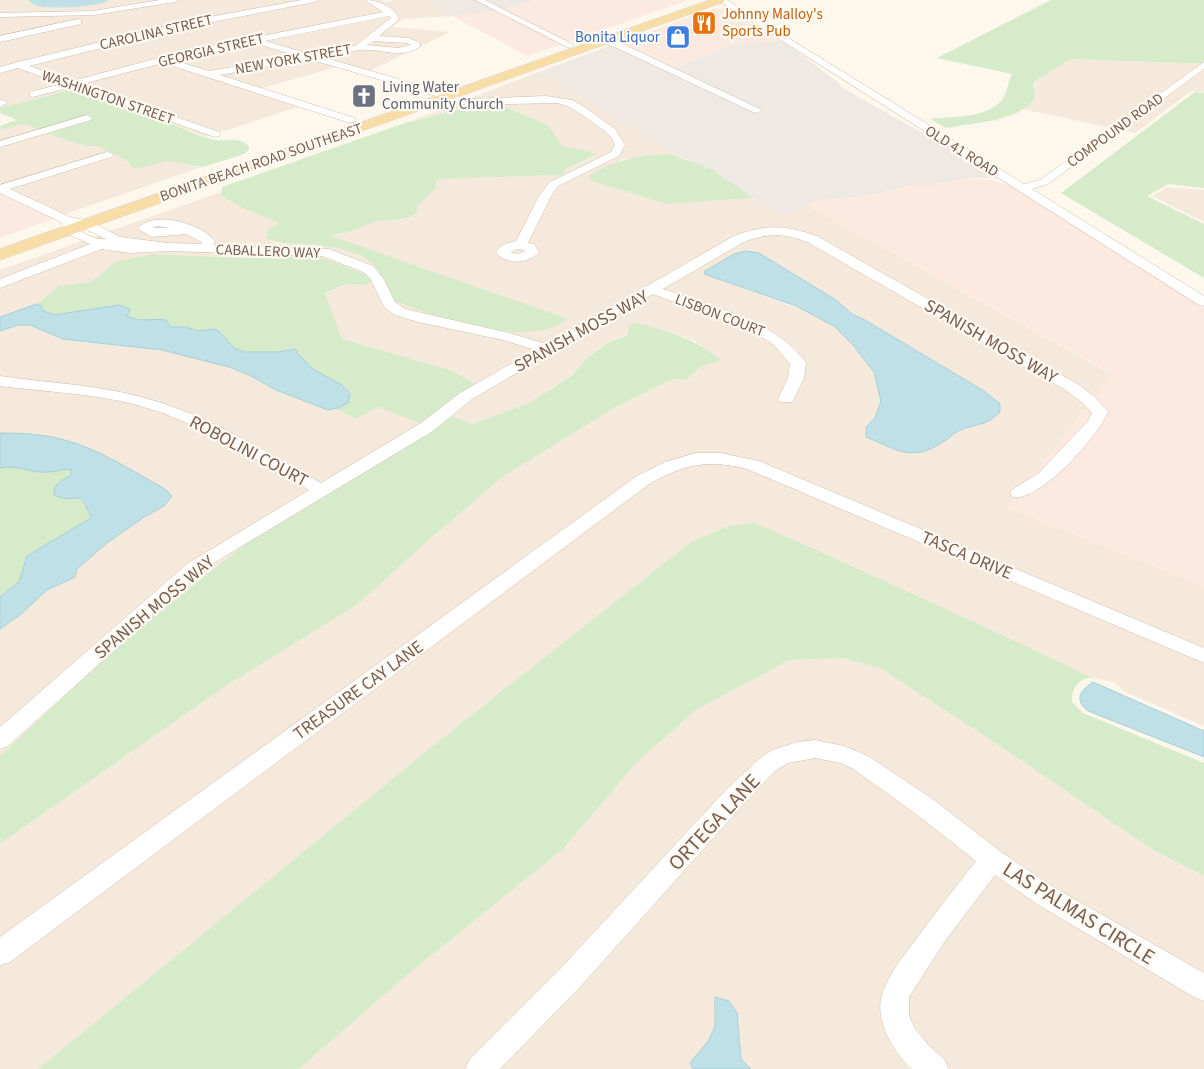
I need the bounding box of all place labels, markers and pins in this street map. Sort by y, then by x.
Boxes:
place label: Johnny Malloy's Sports Pub [722,4,823,42]
restaurant icon: Johnny Malloy's Sports Pub [691,10,717,36]
shop icon: Bonita Liquor [665,24,691,50]
place label: Bonita Liquor [575,27,661,48]
place label: Living Water Community Church [382,77,504,115]
church icon: Living Water Community Church [351,83,377,109]

